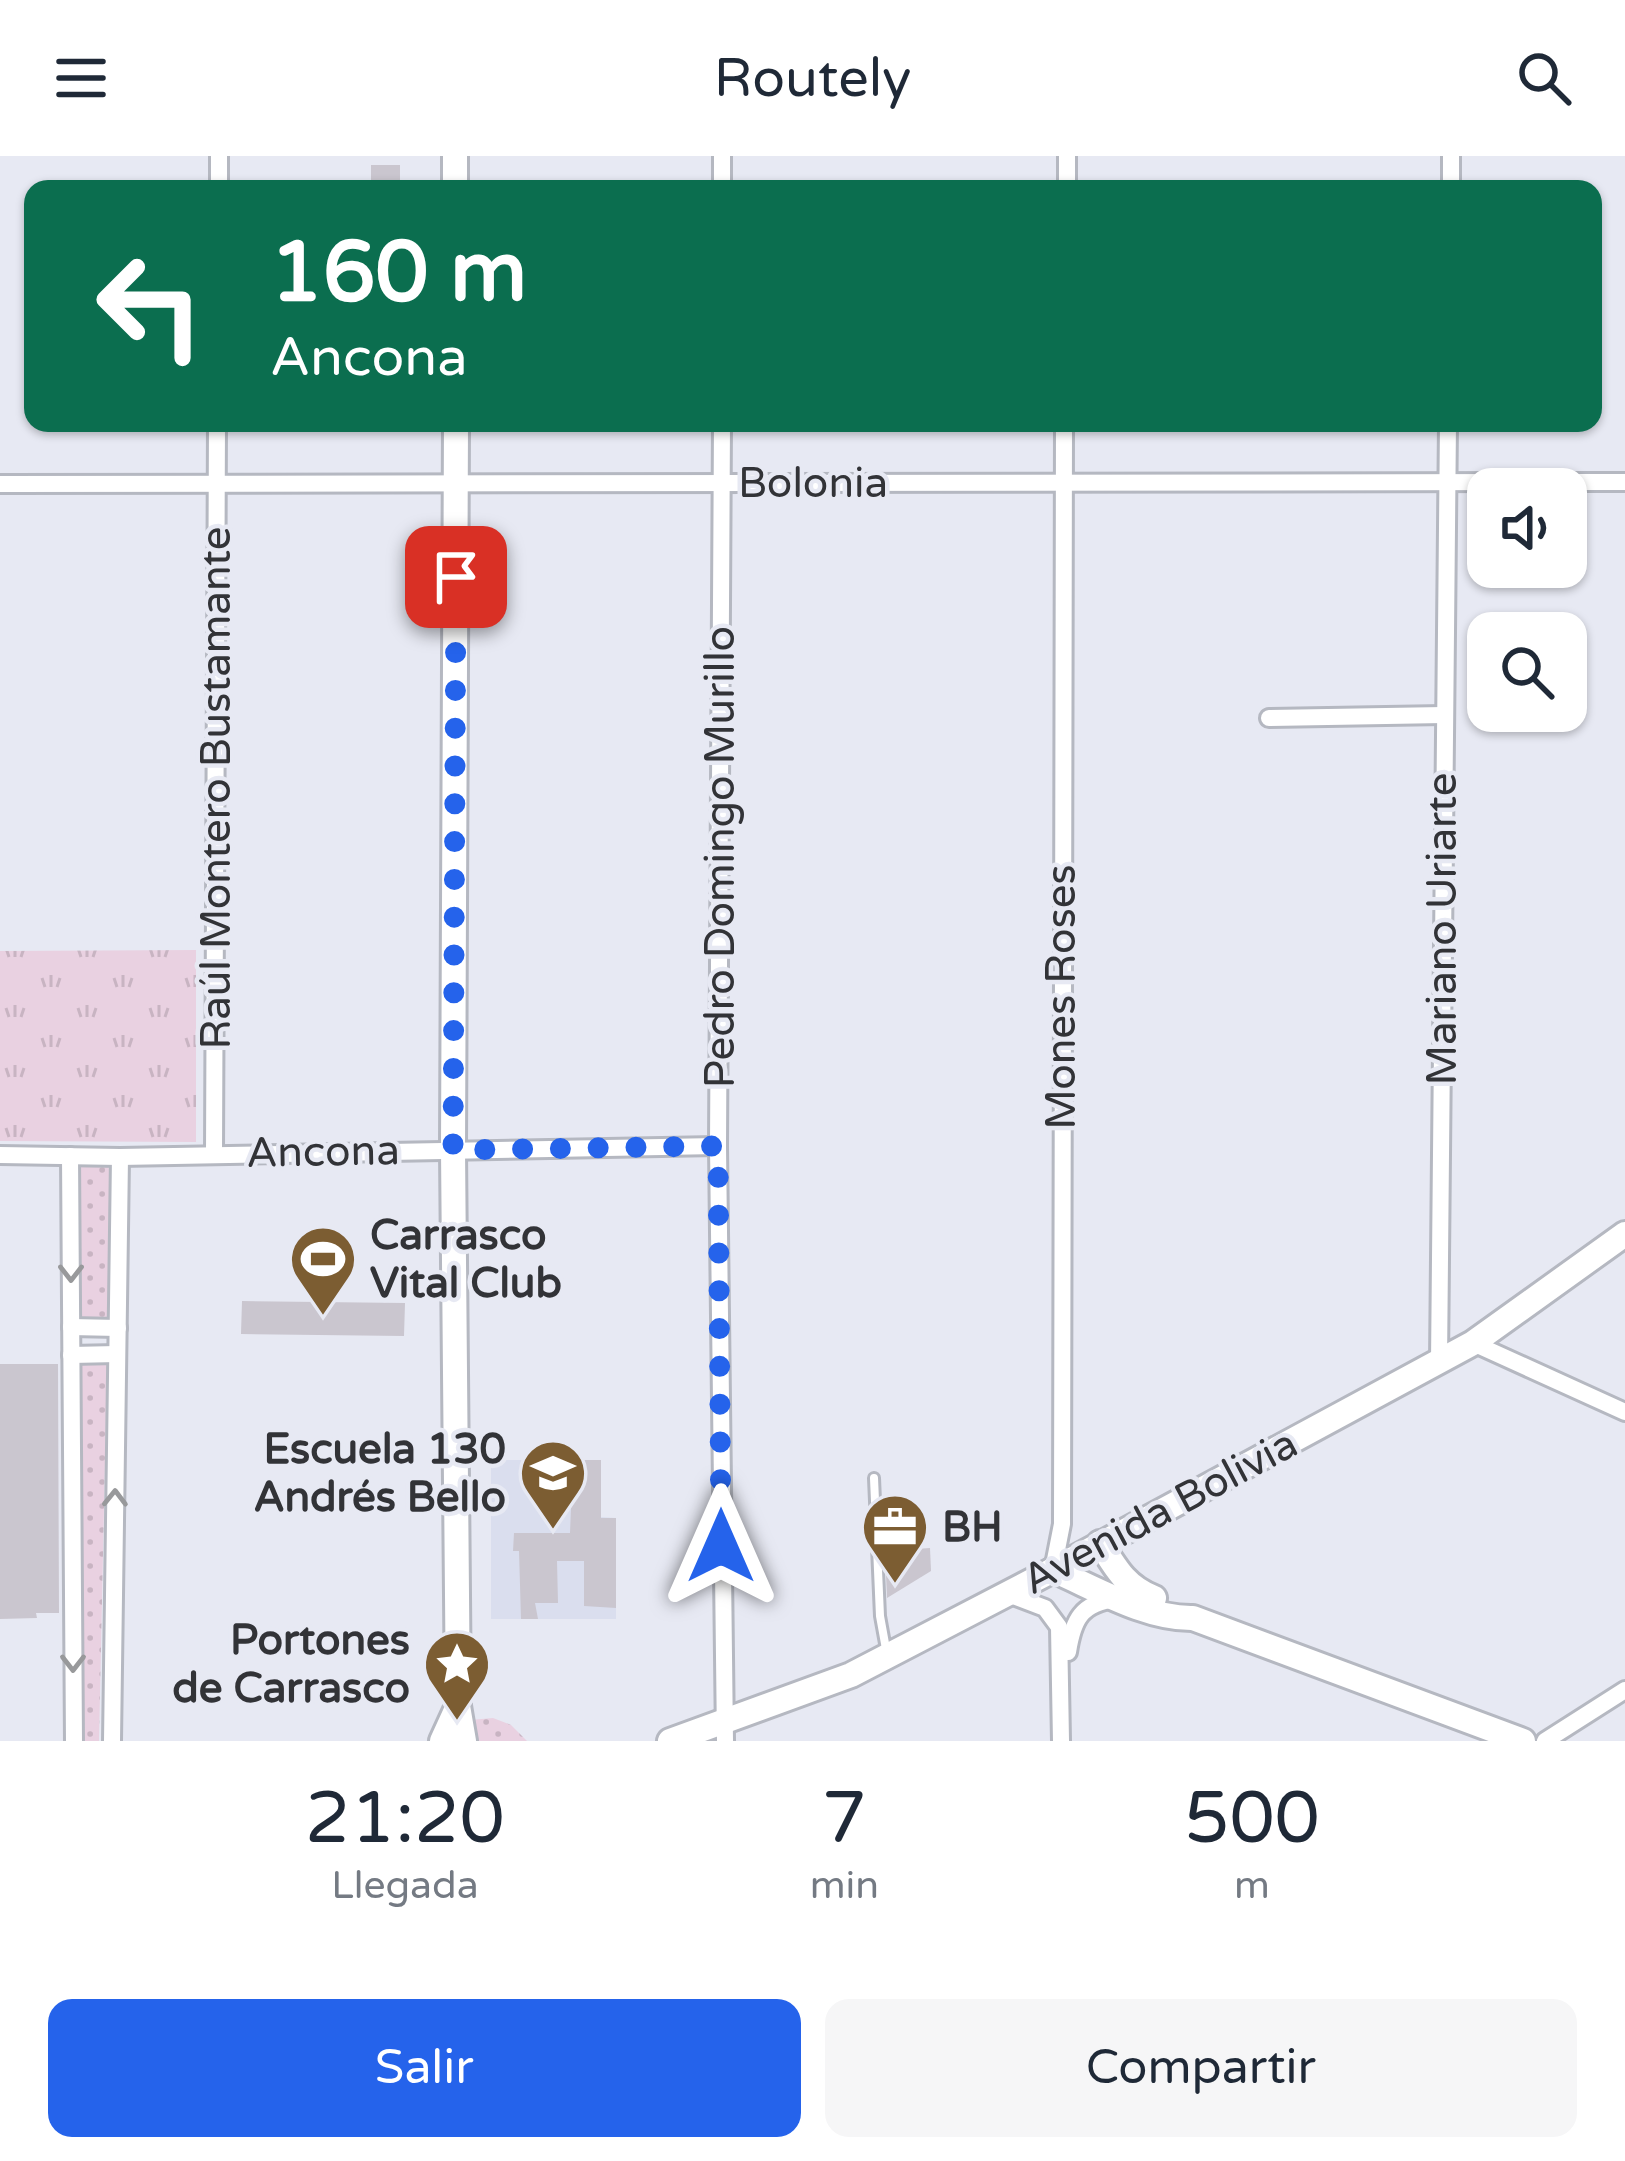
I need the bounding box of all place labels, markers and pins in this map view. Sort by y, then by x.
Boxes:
pin [405,526,507,628]
place label: Carrasco Vital Club [370,1210,562,1309]
sports icon: Carrasco Vital Club [288,1224,358,1318]
place label: Escuela 130 Andrés Bello [253,1424,506,1523]
school or university icon: Escuela 130 Andrés Bello [518,1438,588,1532]
office icon: BH [860,1492,930,1586]
place label: BH [942,1502,1003,1553]
place label: Portones de Carrasco [172,1615,410,1714]
place icon: Portones de Carrasco [422,1629,492,1723]

